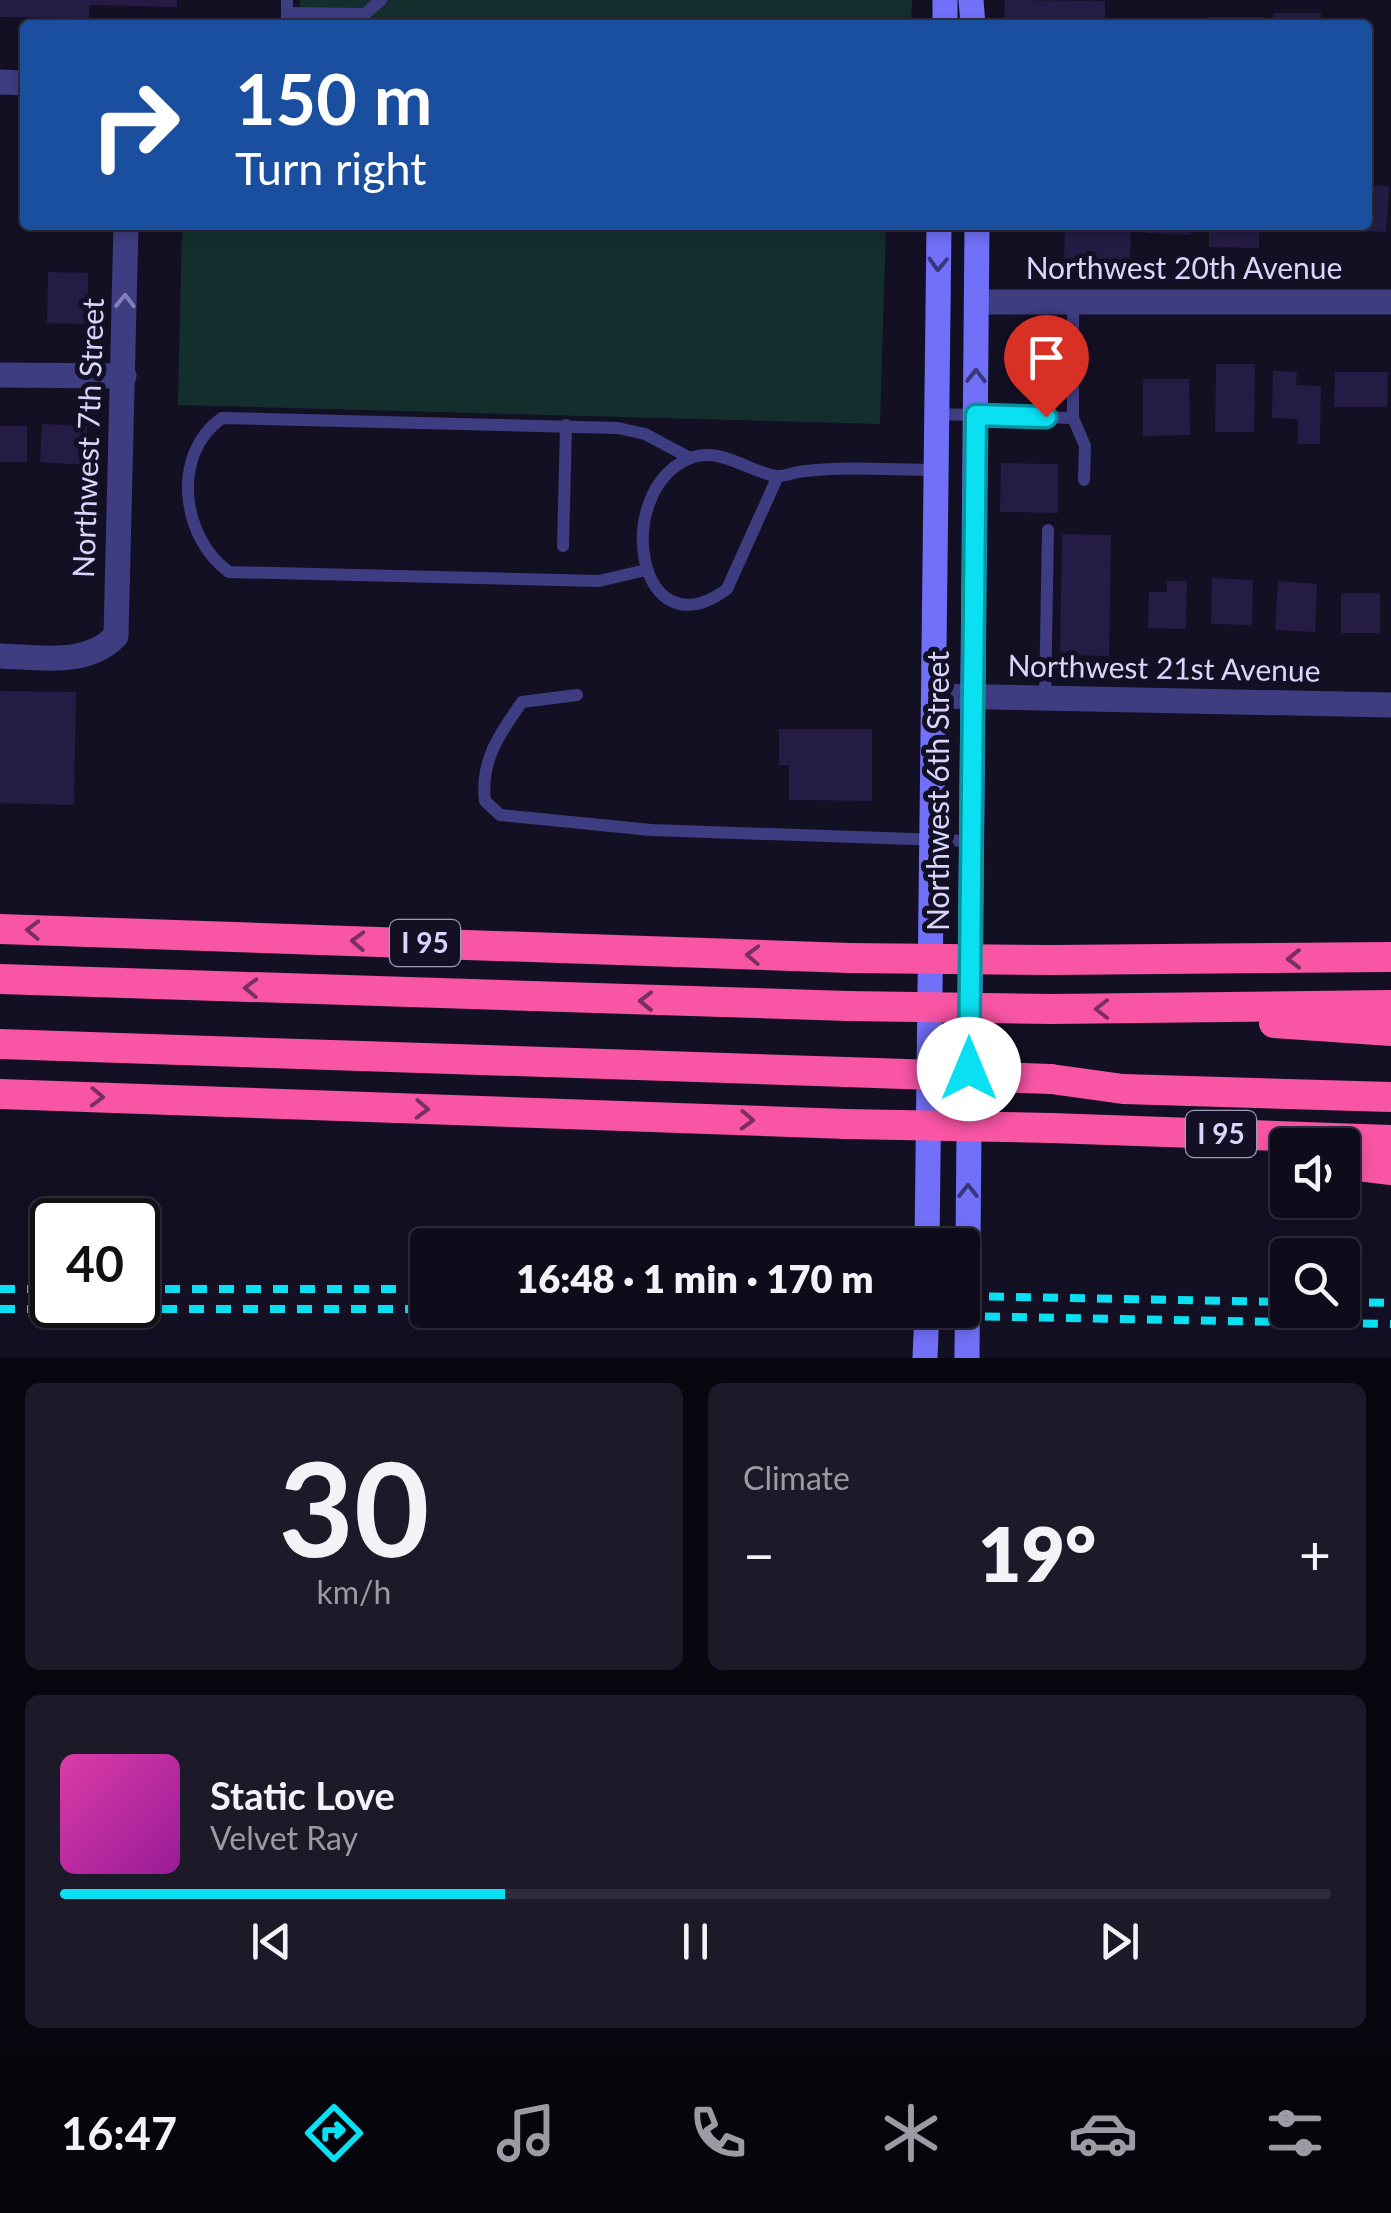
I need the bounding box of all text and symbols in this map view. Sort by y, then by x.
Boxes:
text: 150 m [235,56,432,140]
icon: right [70,60,200,190]
text: Turn right [235,141,426,195]
street label: Northwest 20th Avenue [1026,249,1342,285]
one-way arrow [927,256,948,272]
one-way arrow [114,292,136,308]
street label: Northwest 7th Street [64,297,110,578]
pin [1004,315,1089,418]
icon: arrive [1019,330,1074,385]
one-way arrow [965,367,987,382]
street label: Northwest 21st Avenue [1007,646,1321,688]
street label: Northwest 6th Street [919,651,955,931]
one-way arrow [25,919,41,940]
road number: I 95 [390,920,460,966]
one-way arrow [349,931,365,952]
one-way arrow [744,944,760,965]
one-way arrow [1285,948,1301,969]
one-way arrow [243,978,259,999]
one-way arrow [638,990,654,1011]
one-way arrow [1093,998,1108,1020]
position arrow [917,1017,1021,1121]
one-way arrow [90,1086,106,1107]
one-way arrow [415,1098,431,1119]
one-way arrow [740,1109,756,1130]
road number: I 95 [1186,1111,1256,1157]
map controls [1270,1128,1360,1328]
button: sound [1270,1128,1360,1218]
one-way arrow [957,1182,979,1198]
speed limit sign: 40 [30,1198,160,1328]
button: search [1270,1238,1360,1328]
text: 16:48 · 1 min · 170 m [516,1255,874,1301]
text: 30 [279,1429,429,1585]
text: Climate [743,1458,850,1497]
text: 19° [978,1508,1096,1598]
text: − [743,1521,775,1587]
text: + [1299,1521,1331,1587]
text: km/h [317,1572,391,1611]
text: Static Love [210,1772,395,1818]
text: Velvet Ray [210,1818,358,1857]
icon: previous [244,1914,299,1969]
icon: pause [668,1914,723,1969]
icon: next [1092,1914,1147,1969]
icon: directions [299,2098,369,2168]
icon: music [491,2098,561,2168]
icon: phone [683,2098,753,2168]
icon: climate [876,2098,946,2168]
icon: car [1068,2098,1138,2168]
icon: filters [1260,2098,1330,2168]
text: 16:47 [61,2106,177,2160]

